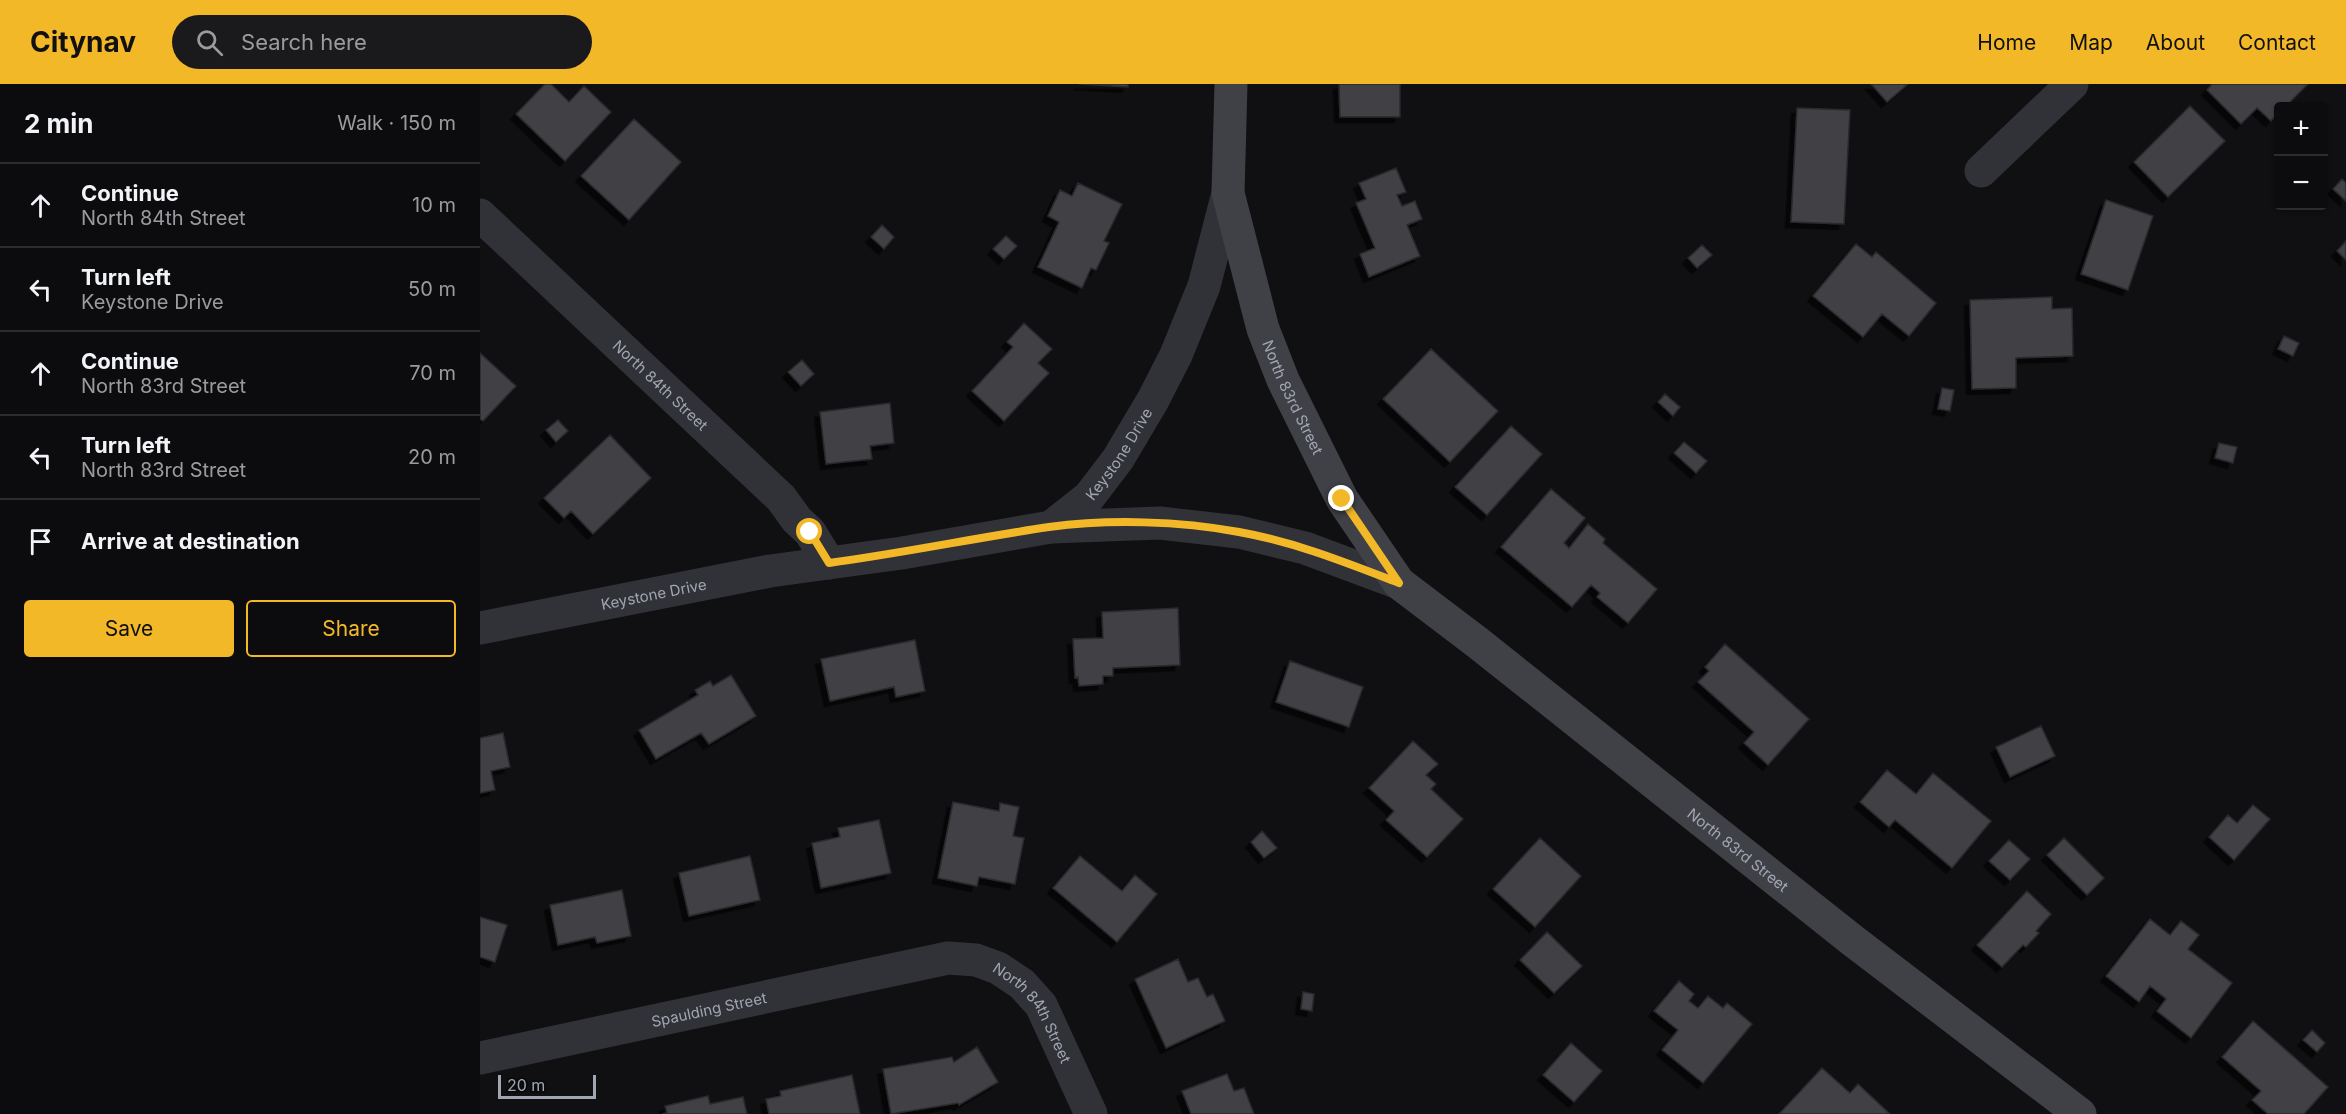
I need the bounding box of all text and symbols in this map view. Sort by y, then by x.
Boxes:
search box [172,15,592,69]
text: Citynav [30,25,136,59]
icon: search [193,26,226,59]
text: Search here [241,29,367,55]
text: Home [1977,30,2036,55]
text: Map [2069,30,2113,55]
text: About [2146,30,2205,55]
text: Contact [2238,30,2316,55]
map controls [2274,102,2328,210]
button: + [2274,102,2328,156]
text: 2 min [24,108,94,139]
text: Walk · 150 m [337,111,456,135]
button: − [2274,156,2328,210]
text: Continue [81,180,179,206]
icon: ahead [24,189,57,222]
text: 10 m [412,193,456,217]
text: North 84th Street [81,206,246,230]
text: Turn left [81,264,171,290]
icon: left [24,273,57,306]
text: 50 m [408,277,456,301]
text: Keystone Drive [81,290,224,314]
street label: North 84th Street [609,336,712,434]
street label: North 83rd Street [1259,337,1328,458]
text: Continue [81,348,179,374]
icon: ahead [24,357,57,390]
text: 70 m [409,361,456,385]
text: North 83rd Street [81,374,246,398]
street label: Keystone Drive [1081,404,1156,504]
text: Turn left [81,432,171,458]
icon: left [24,441,57,474]
text: 20 m [408,445,456,469]
text: North 83rd Street [81,458,246,482]
route end [1328,485,1354,511]
route start [796,518,822,544]
icon: arrive [24,525,57,558]
text: Arrive at destination [81,528,300,554]
street label: Keystone Drive [599,574,708,614]
button: Save [24,600,234,657]
button: Share [246,600,456,657]
street label: North 83rd Street [1684,804,1793,896]
street label: North 84th Street [990,958,1076,1066]
street label: Spaulding Street [649,988,768,1031]
scale bar [498,1072,596,1100]
text: 20 m [507,1075,545,1095]

